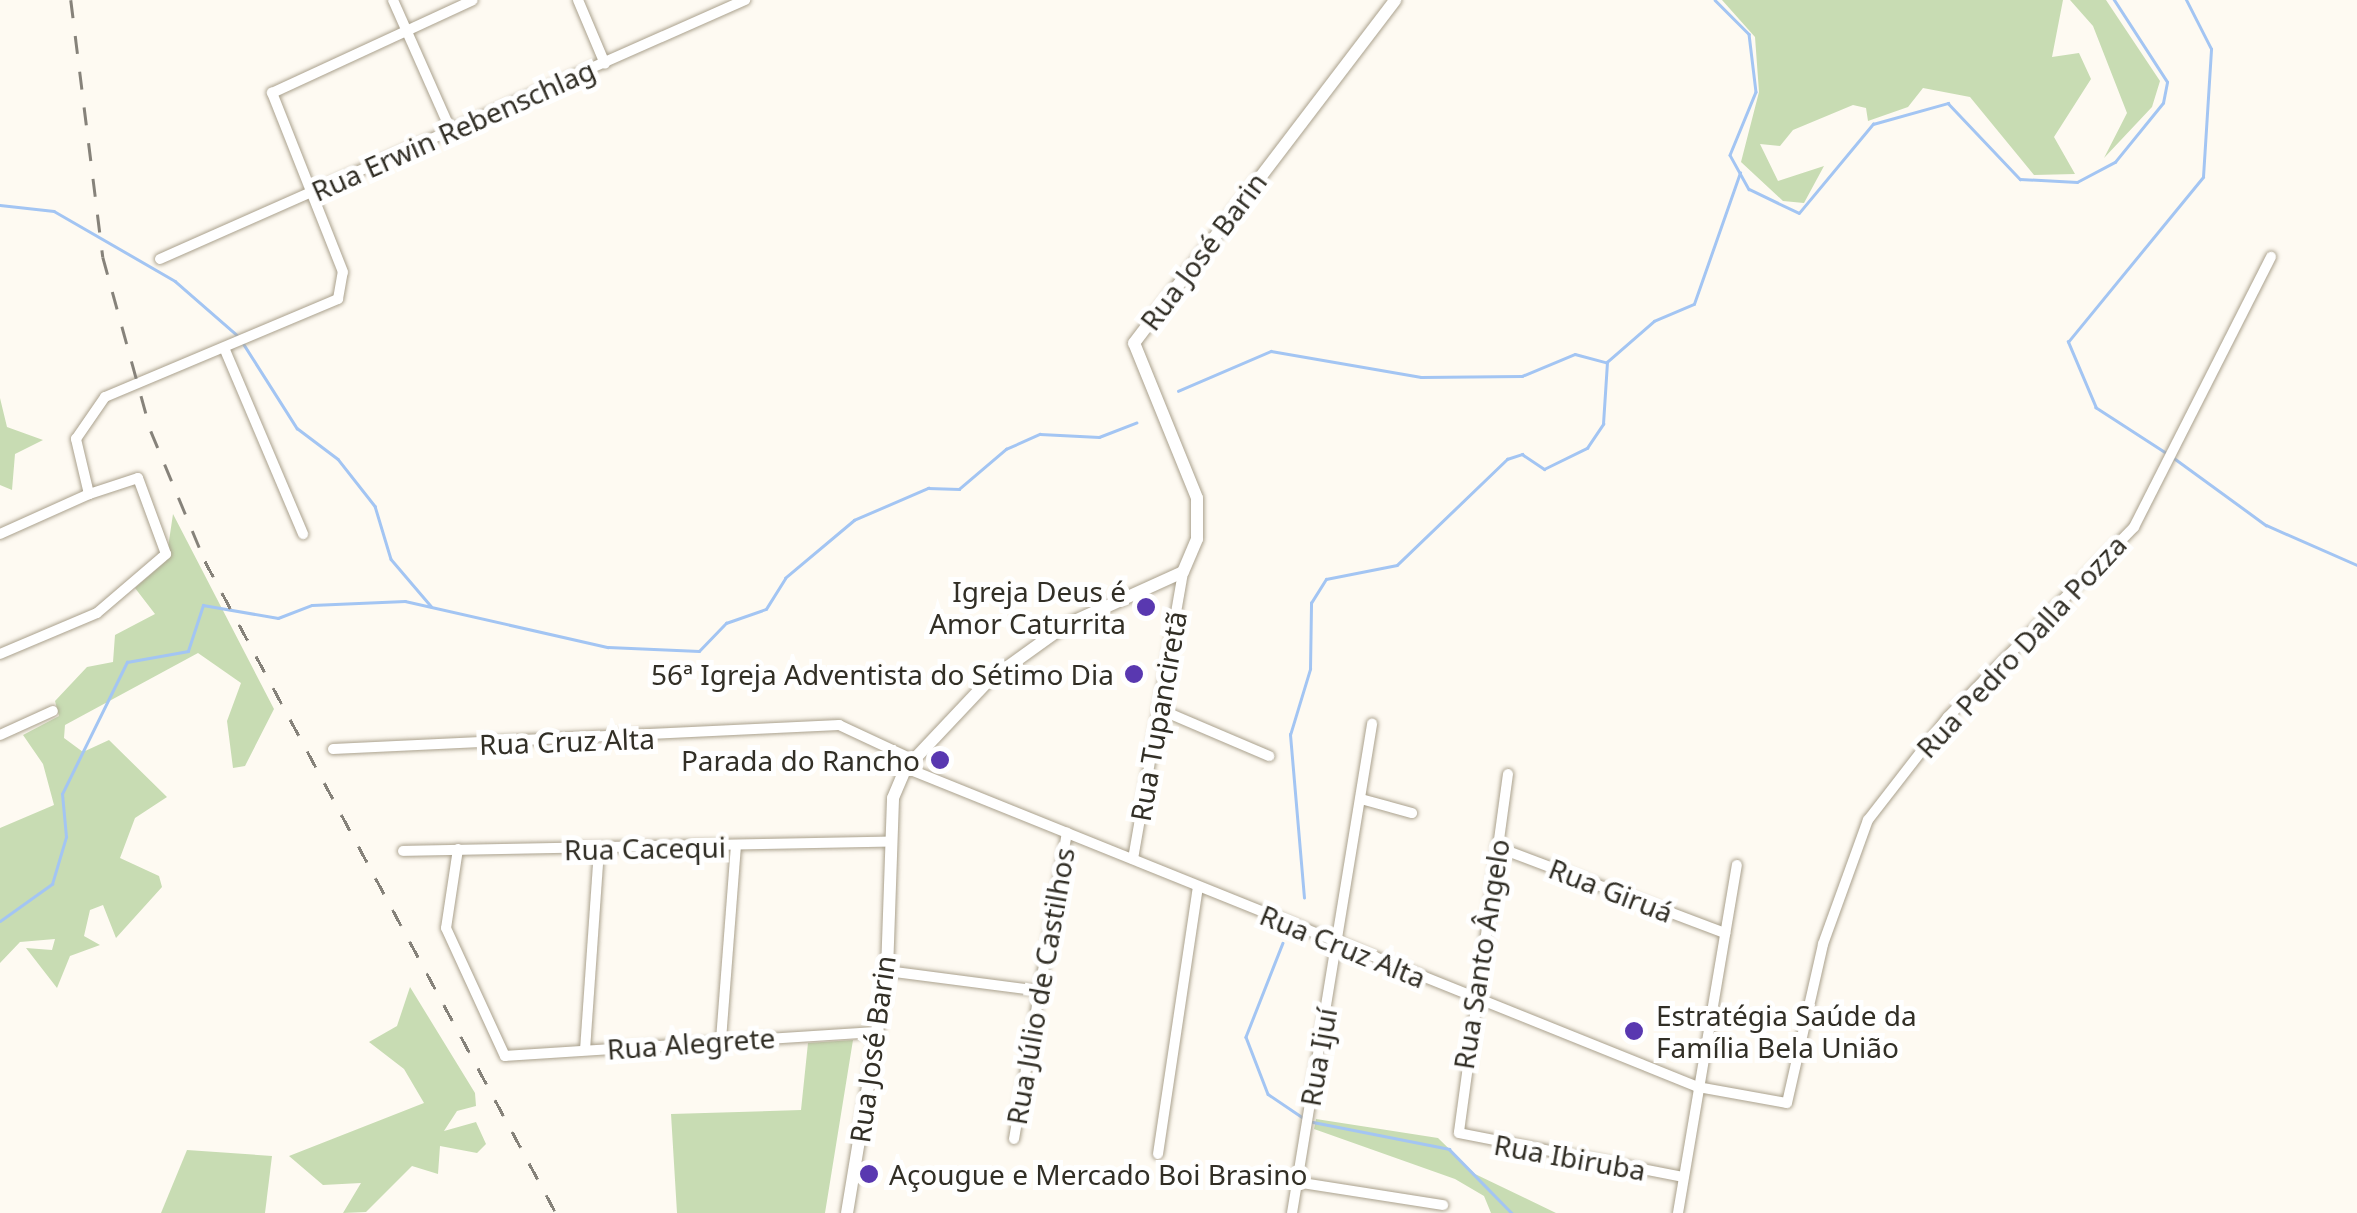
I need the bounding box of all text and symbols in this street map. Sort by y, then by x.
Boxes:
street label: Rua Erwin Rebenschlag [306,52,600,208]
street label: Rua José Barin [1133,166,1273,336]
street label: Rua Pedro Dalla Pozza [1909,528,2133,764]
place label: Igreja Deus é Amor Caturrita [929,574,1126,640]
marker: Igreja Deus é Amor Caturrita [1135,596,1157,618]
street label: Rua Tupanciretã [1123,608,1193,824]
place label: 56ª Igreja Adventista do Sétimo Dia [651,657,1114,691]
marker: 56ª Igreja Adventista do Sétimo Dia [1123,663,1145,685]
street label: Rua Cruz Alta [479,721,655,761]
place label: Parada do Rancho [681,743,920,777]
marker: Parada do Rancho [929,749,951,771]
street label: Rua Cacequi [564,830,726,866]
street label: Rua Santo Ângelo [1446,836,1516,1072]
street label: Rua Júlio de Castilhos [999,845,1081,1127]
street label: Rua Giruá [1544,851,1678,929]
street label: Rua Cruz Alta [1255,898,1431,994]
street label: Rua José Barin [842,953,902,1145]
place label: Estratégia Saúde da Família Bela União [1656,998,1917,1064]
street label: Rua Ijuí [1293,1005,1343,1109]
marker: Estratégia Saúde da Família Bela União [1621,1018,1647,1044]
street label: Rua Alegrete [606,1020,776,1066]
street label: Rua Ibiruba [1492,1127,1648,1187]
place label: Açougue e Mercado Boi Brasino [889,1157,1307,1191]
marker: Açougue e Mercado Boi Brasino [858,1163,880,1185]

